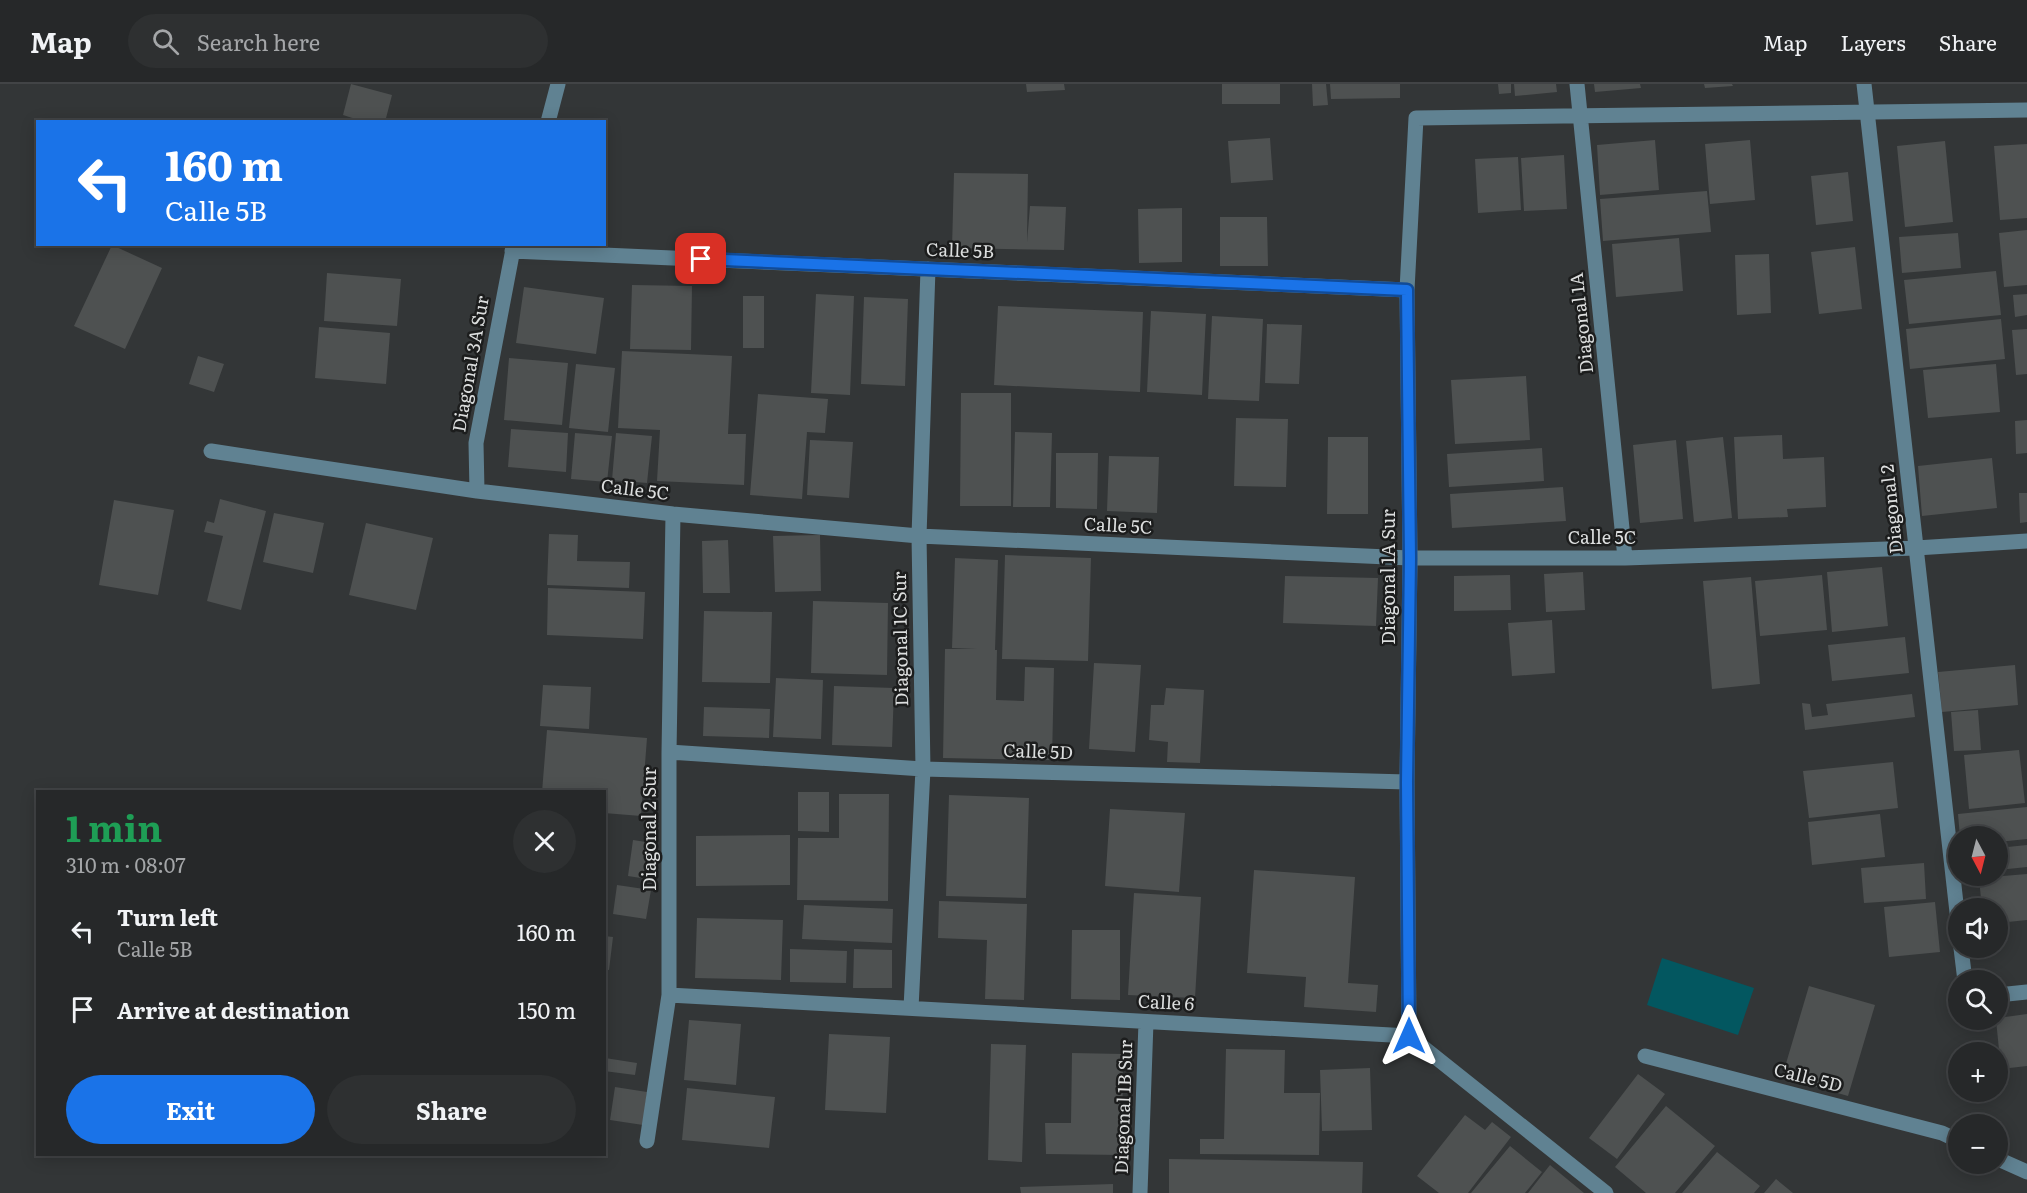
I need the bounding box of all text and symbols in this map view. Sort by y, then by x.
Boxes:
search box [128,14,548,68]
text: Map [30,20,92,62]
icon: search [149,25,182,58]
text: Search here [197,25,320,58]
text: Map [1763,26,1808,57]
text: Layers [1841,26,1906,57]
text: Share [1939,26,1997,57]
text: 160 m [165,132,283,194]
icon: left [66,144,144,222]
text: Calle 5B [165,189,267,229]
pin [675,233,726,284]
street label: Calle 5B [926,235,995,264]
icon: arrive [684,242,717,275]
street label: Diagonal 1A [1562,271,1599,375]
street label: Diagonal 3A Sur [444,293,495,434]
street label: Diagonal 2 [1872,463,1909,555]
street label: Calle 5C [599,471,671,506]
street label: Calle 5C [1083,509,1153,540]
street label: Diagonal 1A Sur [1374,509,1401,645]
street label: Calle 5C [1568,523,1636,550]
street label: Diagonal 1C Sur [885,571,914,707]
street label: Calle 5D [1003,736,1073,765]
street label: Diagonal 2 Sur [635,767,662,891]
text: 1 min [66,800,162,853]
button: close [513,810,576,873]
north arrow [1948,826,2008,886]
map controls [1948,826,2008,1174]
text: 310 m · 08:07 [66,849,186,879]
button: sound [1948,898,2008,958]
text: Turn left [117,900,218,933]
icon: left [66,915,99,948]
text: 160 m [517,915,576,948]
text: Calle 5B [117,933,193,963]
button: search [1948,970,2008,1030]
street label: Calle 6 [1137,987,1195,1016]
icon: arrive [66,993,99,1026]
text: Arrive at destination [117,993,350,1026]
text: 150 m [517,993,576,1026]
position arrow [1377,1004,1441,1068]
street label: Diagonal 1B Sur [1107,1039,1138,1174]
button: + [1948,1042,2008,1102]
street label: Calle 5D [1771,1055,1846,1098]
button: Exit [66,1075,315,1144]
button: Share [327,1075,576,1144]
button: − [1948,1114,2008,1174]

